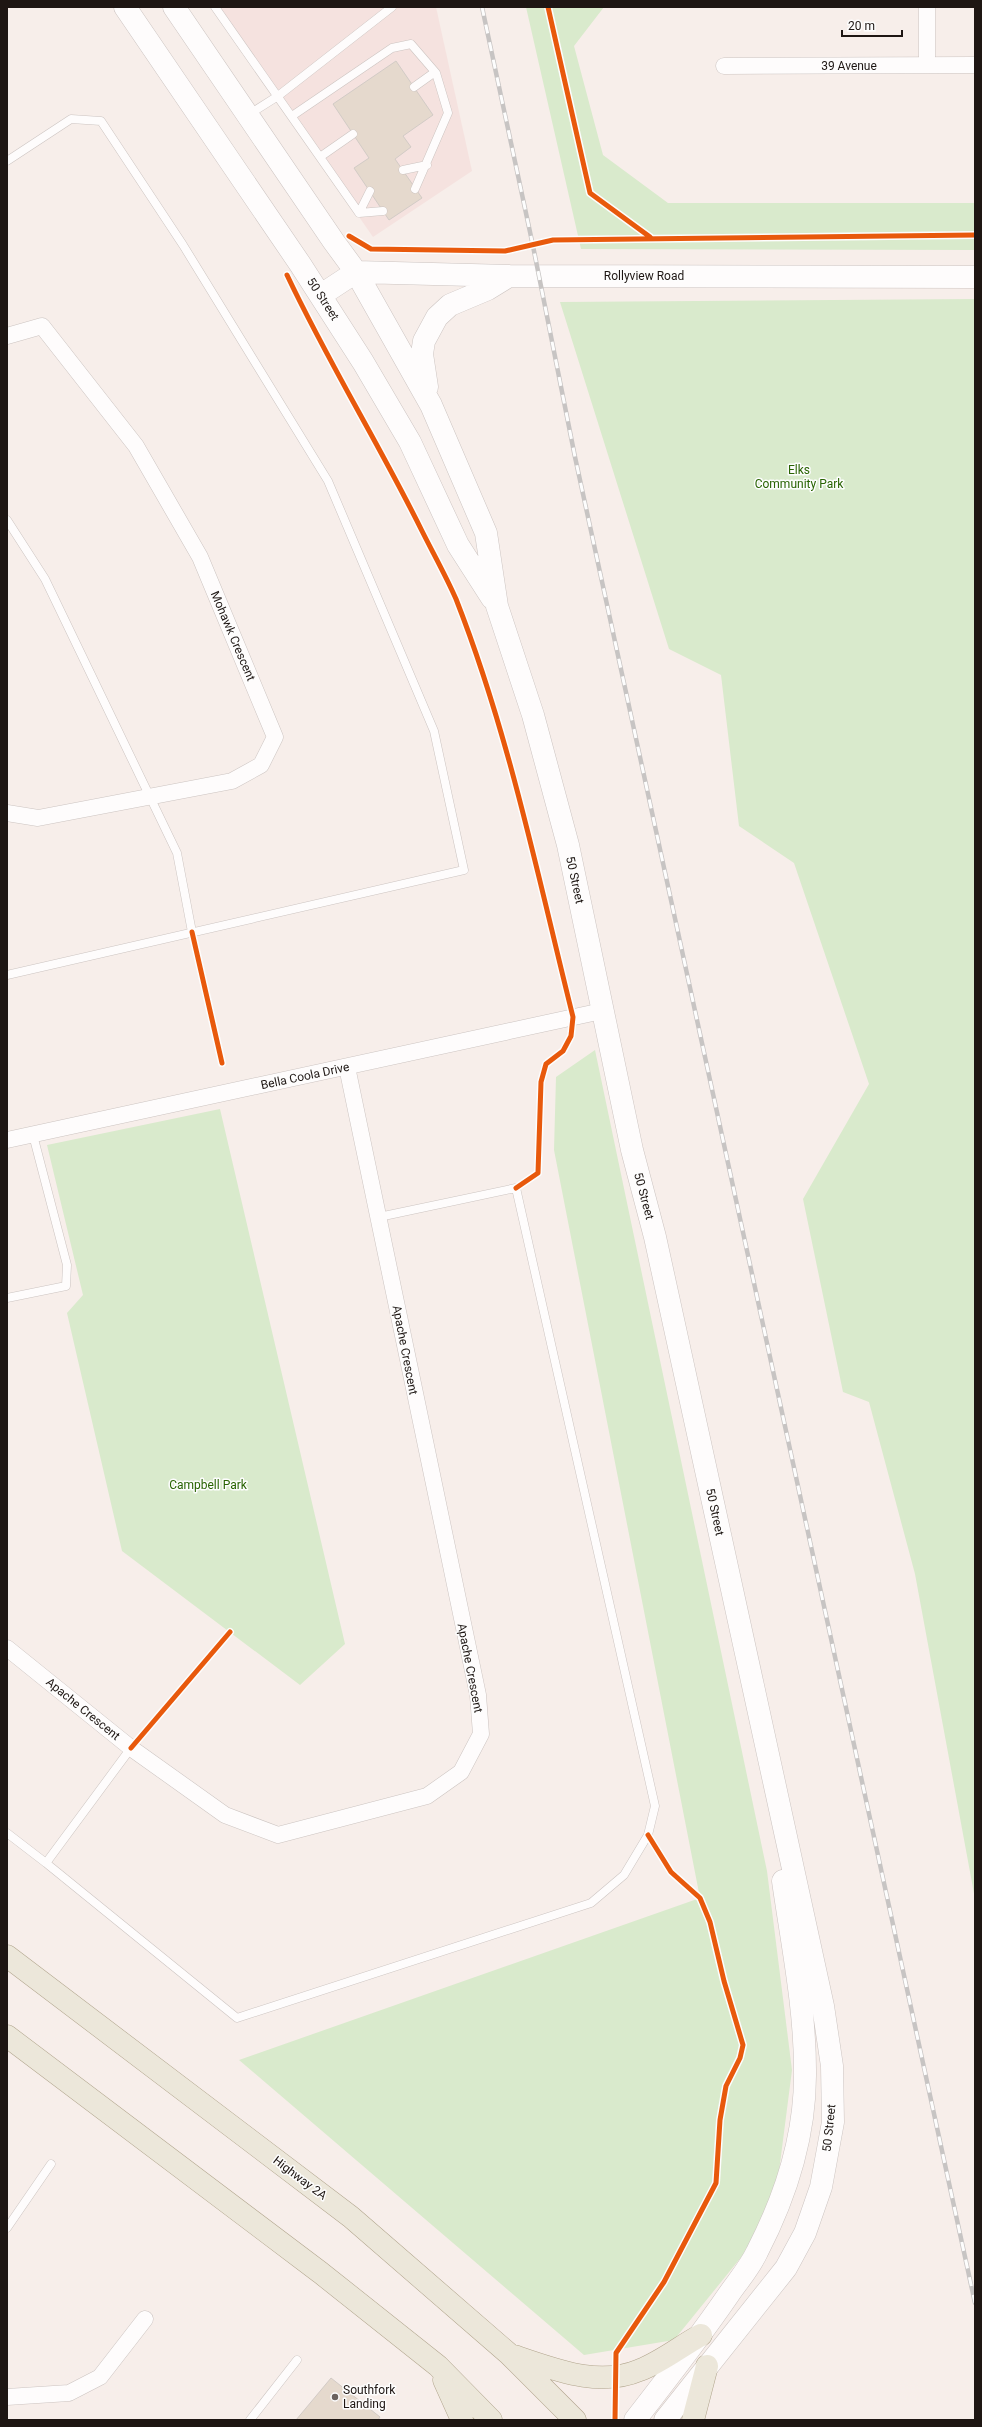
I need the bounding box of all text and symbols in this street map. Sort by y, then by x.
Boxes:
scale bar [842,12,902,38]
text: 20 m [848,19,875,33]
street label: 39 Avenue [821,59,877,73]
street label: Rollyview Road [604,269,684,283]
street label: 50 Street [304,275,342,323]
park label: Elks Community Park [755,463,844,491]
street label: Mohawk Crescent [208,589,258,683]
street label: 50 Street [563,855,587,905]
street label: Bella Coola Drive [259,1060,351,1092]
street label: 50 Street [631,1171,657,1221]
street label: Apache Crescent [389,1304,421,1396]
park label: Campbell Park [169,1478,248,1492]
street label: 50 Street [703,1487,727,1537]
street label: Apache Crescent [454,1622,486,1714]
street label: Apache Crescent [43,1675,123,1743]
street label: 50 Street [820,2103,838,2153]
street label: Highway 2A [270,2153,330,2203]
place label: Southfork Landing [343,2383,396,2411]
marker: Southfork Landing [330,2392,340,2402]

